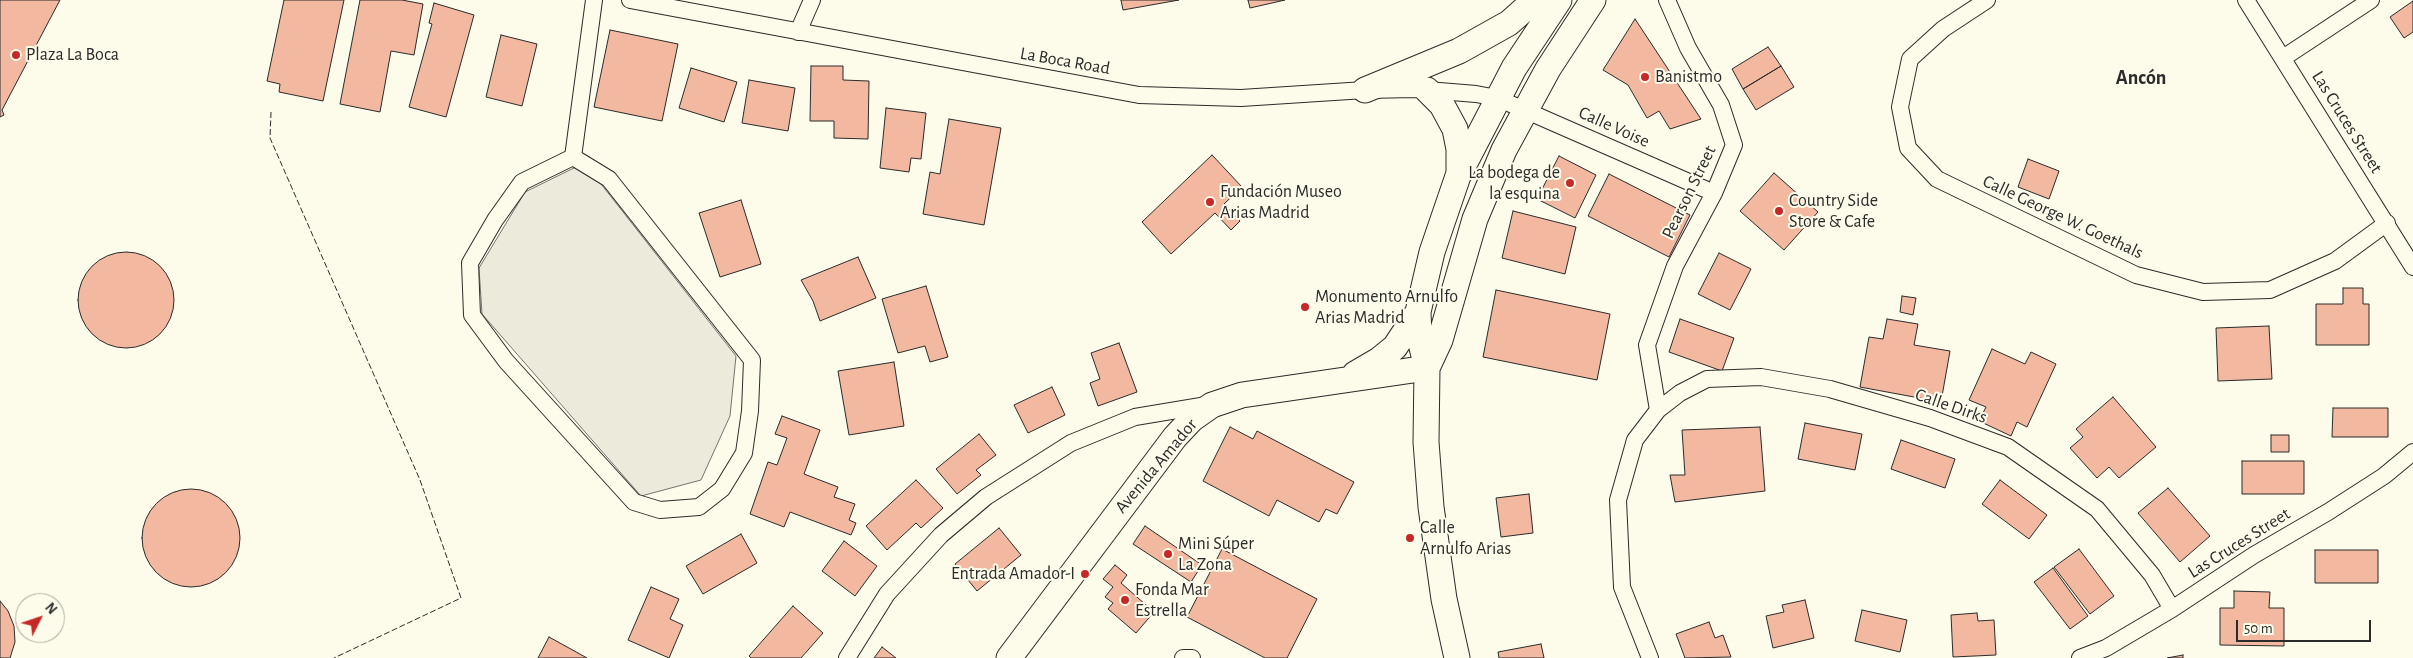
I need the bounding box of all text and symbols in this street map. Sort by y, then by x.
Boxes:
street label: La Boca Road [1018,42,1112,80]
place label: Plaza La Boca [26,44,119,66]
marker: Plaza La Boca [10,49,22,61]
place label: Banistmo [1655,66,1722,88]
district label: Ancón [2116,66,2166,90]
street label: Las Cruces Street [2307,67,2387,177]
marker: Banistmo [1639,71,1651,83]
street label: Calle Voise [1575,102,1653,152]
street label: Pearson Street [1657,142,1721,242]
place label: La bodega de la esquina [1468,162,1560,204]
street label: Calle George W. Goethals [1979,170,2147,264]
marker: La bodega de la esquina [1564,177,1576,189]
place label: Fundación Museo Arias Madrid [1220,181,1342,223]
place label: Country Side Store & Cafe [1789,190,1878,232]
marker: Fundación Museo Arias Madrid [1204,196,1216,208]
marker: Country Side Store & Cafe [1773,205,1785,217]
place label: Monumento Arnulfo Arias Madrid [1315,286,1458,328]
marker: Monumento Arnulfo Arias Madrid [1299,301,1311,313]
street label: Calle Dirks [1912,384,1990,428]
street label: Avenida Amador [1110,414,1202,518]
street label: Las Cruces Street [2184,503,2294,583]
place label: Calle Arnulfo Arias [1420,517,1511,560]
marker: Calle Arnulfo Arias [1404,532,1416,544]
place label: Mini Súper La Zona [1178,533,1254,576]
marker: Mini Súper La Zona [1162,548,1174,560]
place label: Entrada Amador-I [951,563,1075,585]
marker: Entrada Amador-I [1079,568,1091,580]
place label: Fonda Mar Estrella [1135,579,1209,622]
north arrow [15,593,65,643]
marker: Fonda Mar Estrella [1119,594,1131,606]
text: N [42,601,59,617]
scale bar [2238,610,2373,642]
text: 50 m [2244,621,2273,636]

